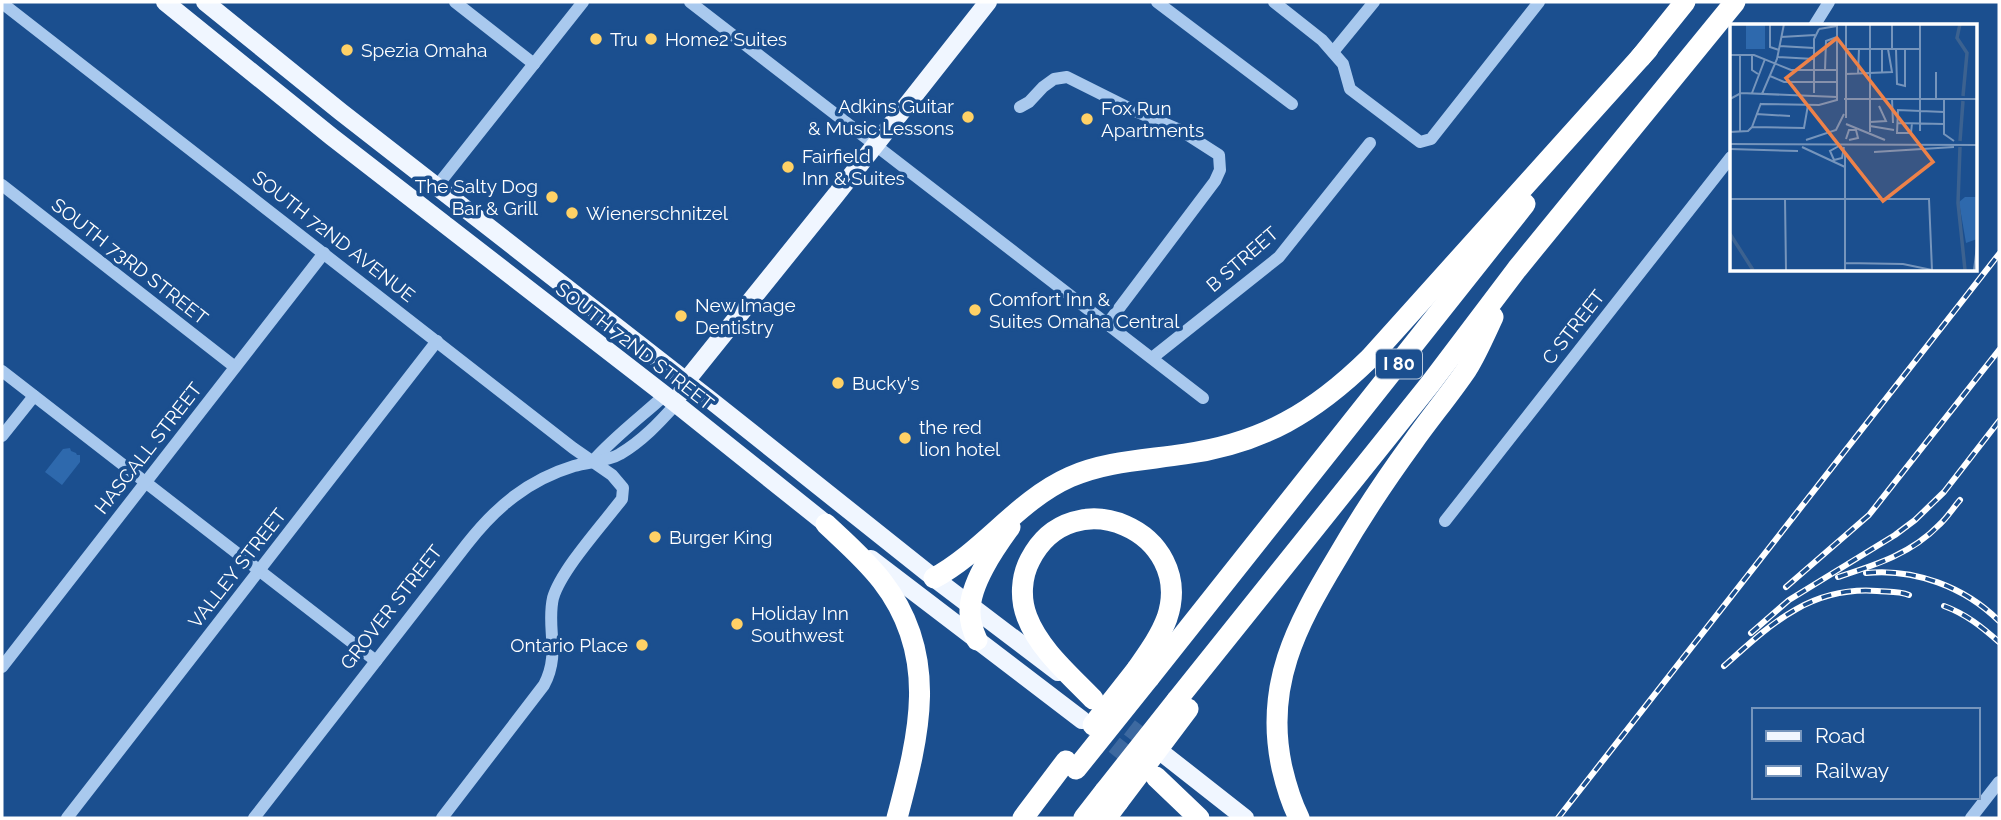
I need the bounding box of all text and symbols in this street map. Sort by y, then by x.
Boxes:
inset map [1730,24,1976,271]
place label: Tru [610,28,638,50]
place label: Home2 Suites [665,28,787,50]
marker: Tru [588,31,604,47]
marker: Home2 Suites [643,31,659,47]
place label: Spezia Omaha [361,39,487,61]
marker: Spezia Omaha [339,42,355,58]
place label: Adkins Guitar & Music Lessons [808,95,954,139]
place label: Fox Run Apartments [1101,97,1204,141]
marker: Adkins Guitar & Music Lessons [960,109,976,125]
marker: Fox Run Apartments [1079,111,1095,127]
place label: Fairfield Inn & Suites [802,145,905,189]
marker: Fairfield Inn & Suites [780,159,796,175]
street label: SOUTH 72ND AVENUE [248,166,420,306]
place label: The Salty Dog Bar & Grill [415,175,539,219]
marker: The Salty Dog Bar & Grill [544,189,560,205]
street label: SOUTH 73RD STREET [48,193,213,329]
place label: Wienerschnitzel [586,202,729,224]
marker: Wienerschnitzel [564,205,580,221]
street label: B STREET [1202,222,1283,296]
street label: SOUTH 72ND STREET [552,278,719,415]
street label: C STREET [1537,285,1609,368]
place label: Comfort Inn & Suites Omaha Central [989,288,1180,332]
place label: New Image Dentistry [695,294,796,338]
marker: Comfort Inn & Suites Omaha Central [967,302,983,318]
marker: New Image Dentistry [673,308,689,324]
road number: I 80 [1376,350,1422,378]
place label: Bucky's [852,372,920,394]
marker: Bucky's [830,375,846,391]
street label: HASCALL STREET [90,378,206,518]
place label: the red lion hotel [919,416,1001,460]
marker: the red lion hotel [897,430,913,446]
street label: VALLEY STREET [184,504,291,632]
place label: Burger King [669,526,773,548]
marker: Burger King [647,529,663,545]
street label: GROVER STREET [336,540,447,674]
place label: Holiday Inn Southwest [751,602,849,646]
marker: Holiday Inn Southwest [729,616,745,632]
place label: Ontario Place [510,634,628,656]
marker: Ontario Place [634,637,650,653]
legend [1752,708,1980,799]
text: Road [1815,723,1865,748]
text: Railway [1815,758,1889,783]

